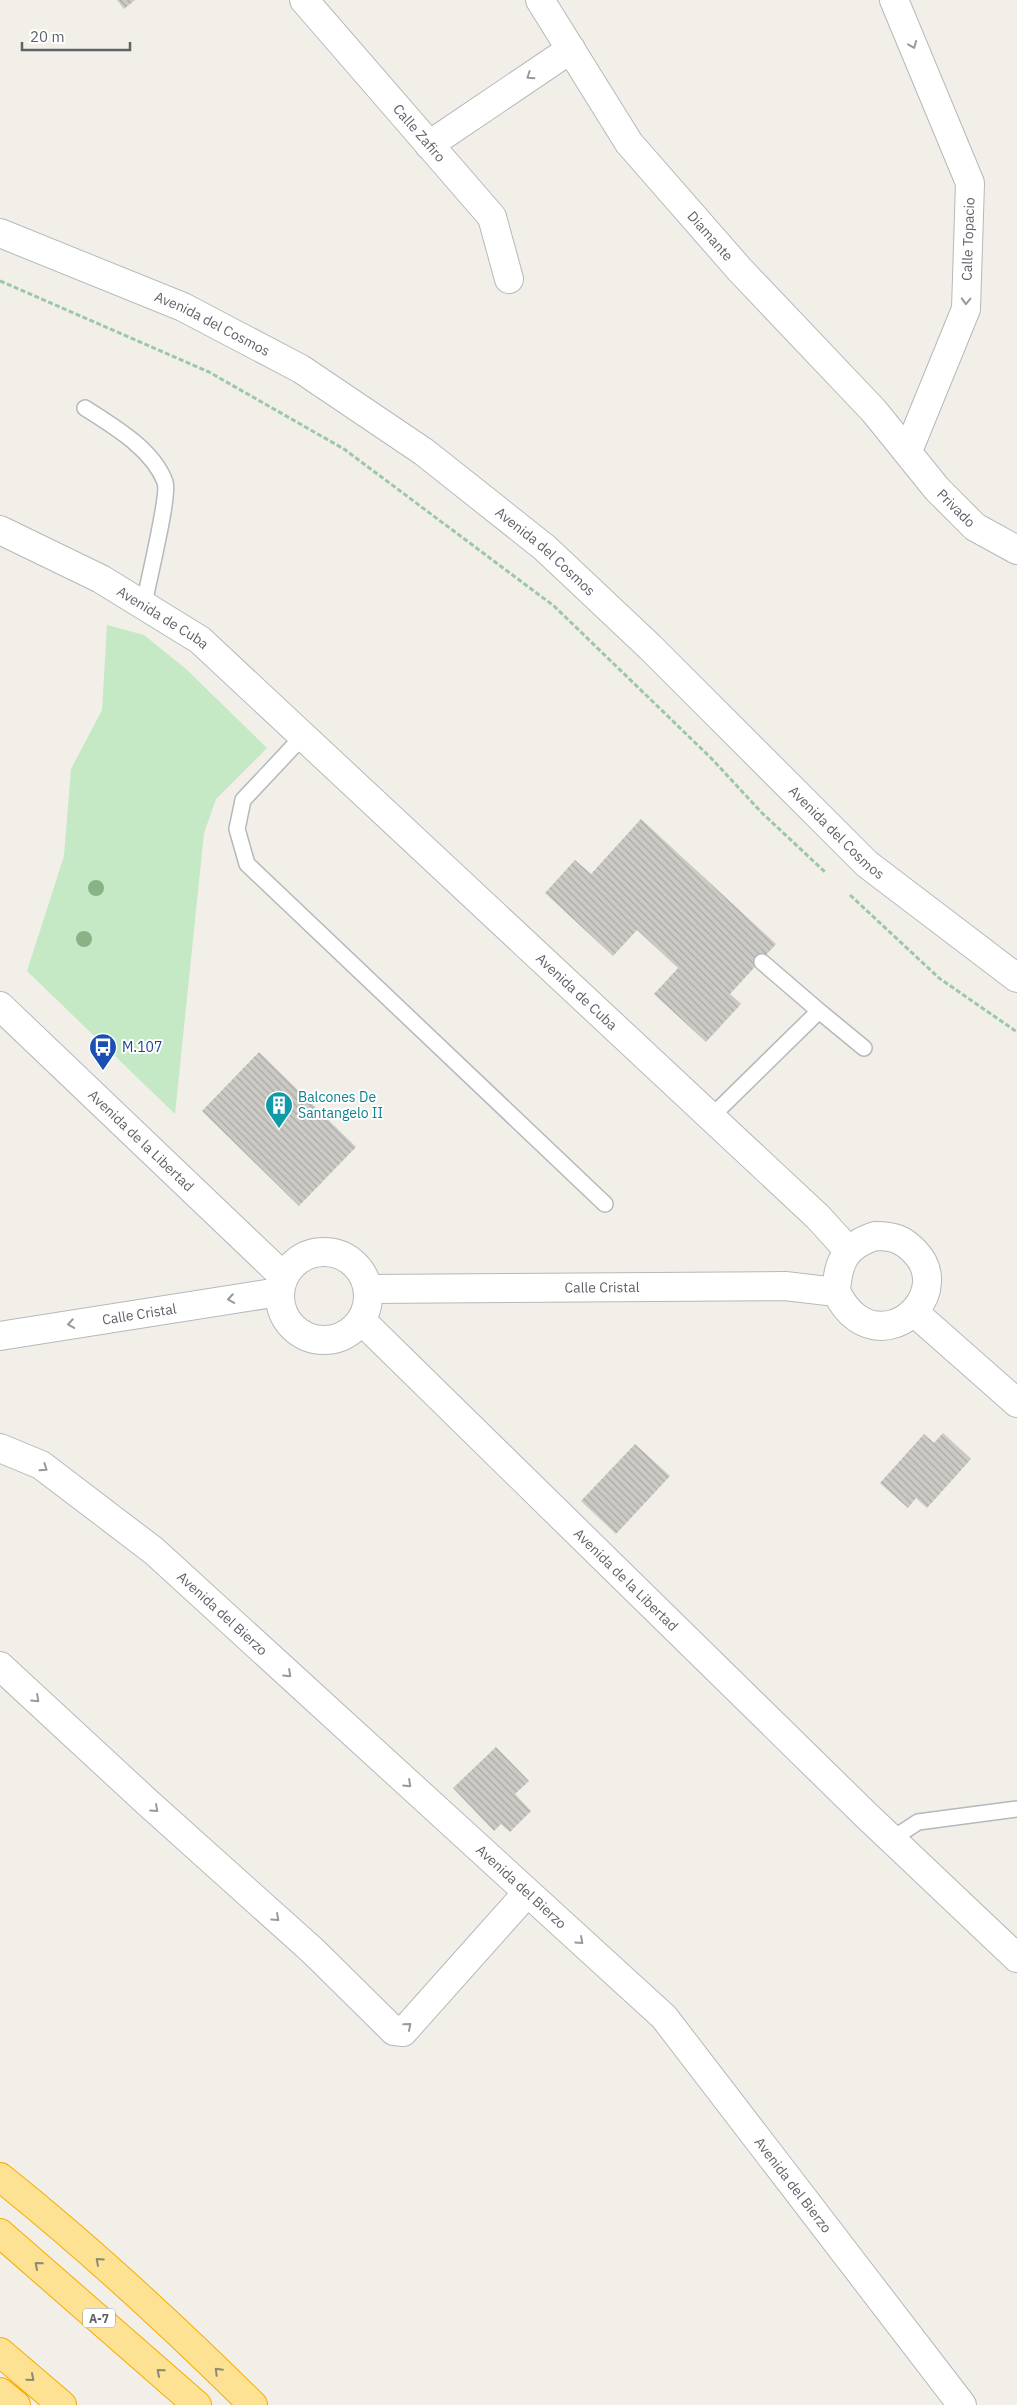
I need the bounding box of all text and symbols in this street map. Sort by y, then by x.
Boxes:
scale bar [22,20,130,52]
text: 20 m [30,27,65,46]
one-way arrow [906,40,917,49]
one-way arrow [526,70,535,80]
street label: Calle Zafiro [389,100,449,166]
street label: Calle Topacio [958,197,978,281]
street label: Diamante [684,207,737,265]
street label: Avenida del Cosmos [152,287,273,360]
one-way arrow [960,297,971,305]
street label: Privado [933,485,979,531]
street label: Avenida del Cosmos [492,503,599,600]
street label: Avenida de Cuba [114,582,213,653]
street label: Avenida del Cosmos [785,782,888,883]
street label: Avenida de Cuba [532,949,622,1035]
bus stop icon: M.107 [88,1032,118,1071]
place label: M.107 [122,1038,162,1056]
street label: Avenida de la Libertad [84,1086,198,1195]
place label: Balcones De Santangelo II [298,1088,383,1122]
building icon: Balcones De Santangelo II [264,1090,294,1129]
street label: Calle Cristal [564,1278,640,1297]
one-way arrow [227,1293,235,1304]
street label: Calle Cristal [101,1299,178,1329]
one-way arrow [66,1319,75,1329]
one-way arrow [39,1462,48,1471]
street label: Avenida de la Libertad [570,1525,682,1635]
street label: Avenida del Bierzo [173,1568,271,1659]
one-way arrow [283,1668,292,1677]
one-way arrow [30,1693,39,1702]
one-way arrow [402,1778,411,1787]
one-way arrow [149,1803,158,1812]
street label: Avenida del Bierzo [472,1841,570,1933]
one-way arrow [271,1912,280,1921]
one-way arrow [574,1935,583,1944]
one-way arrow [402,2023,411,2032]
street label: Avenida del Bierzo [750,2133,836,2237]
one-way arrow [95,2258,104,2267]
one-way arrow [35,2262,44,2271]
road number: A-7 [83,2308,115,2328]
one-way arrow [215,2368,224,2377]
one-way arrow [157,2369,166,2378]
one-way arrow [25,2373,34,2382]

